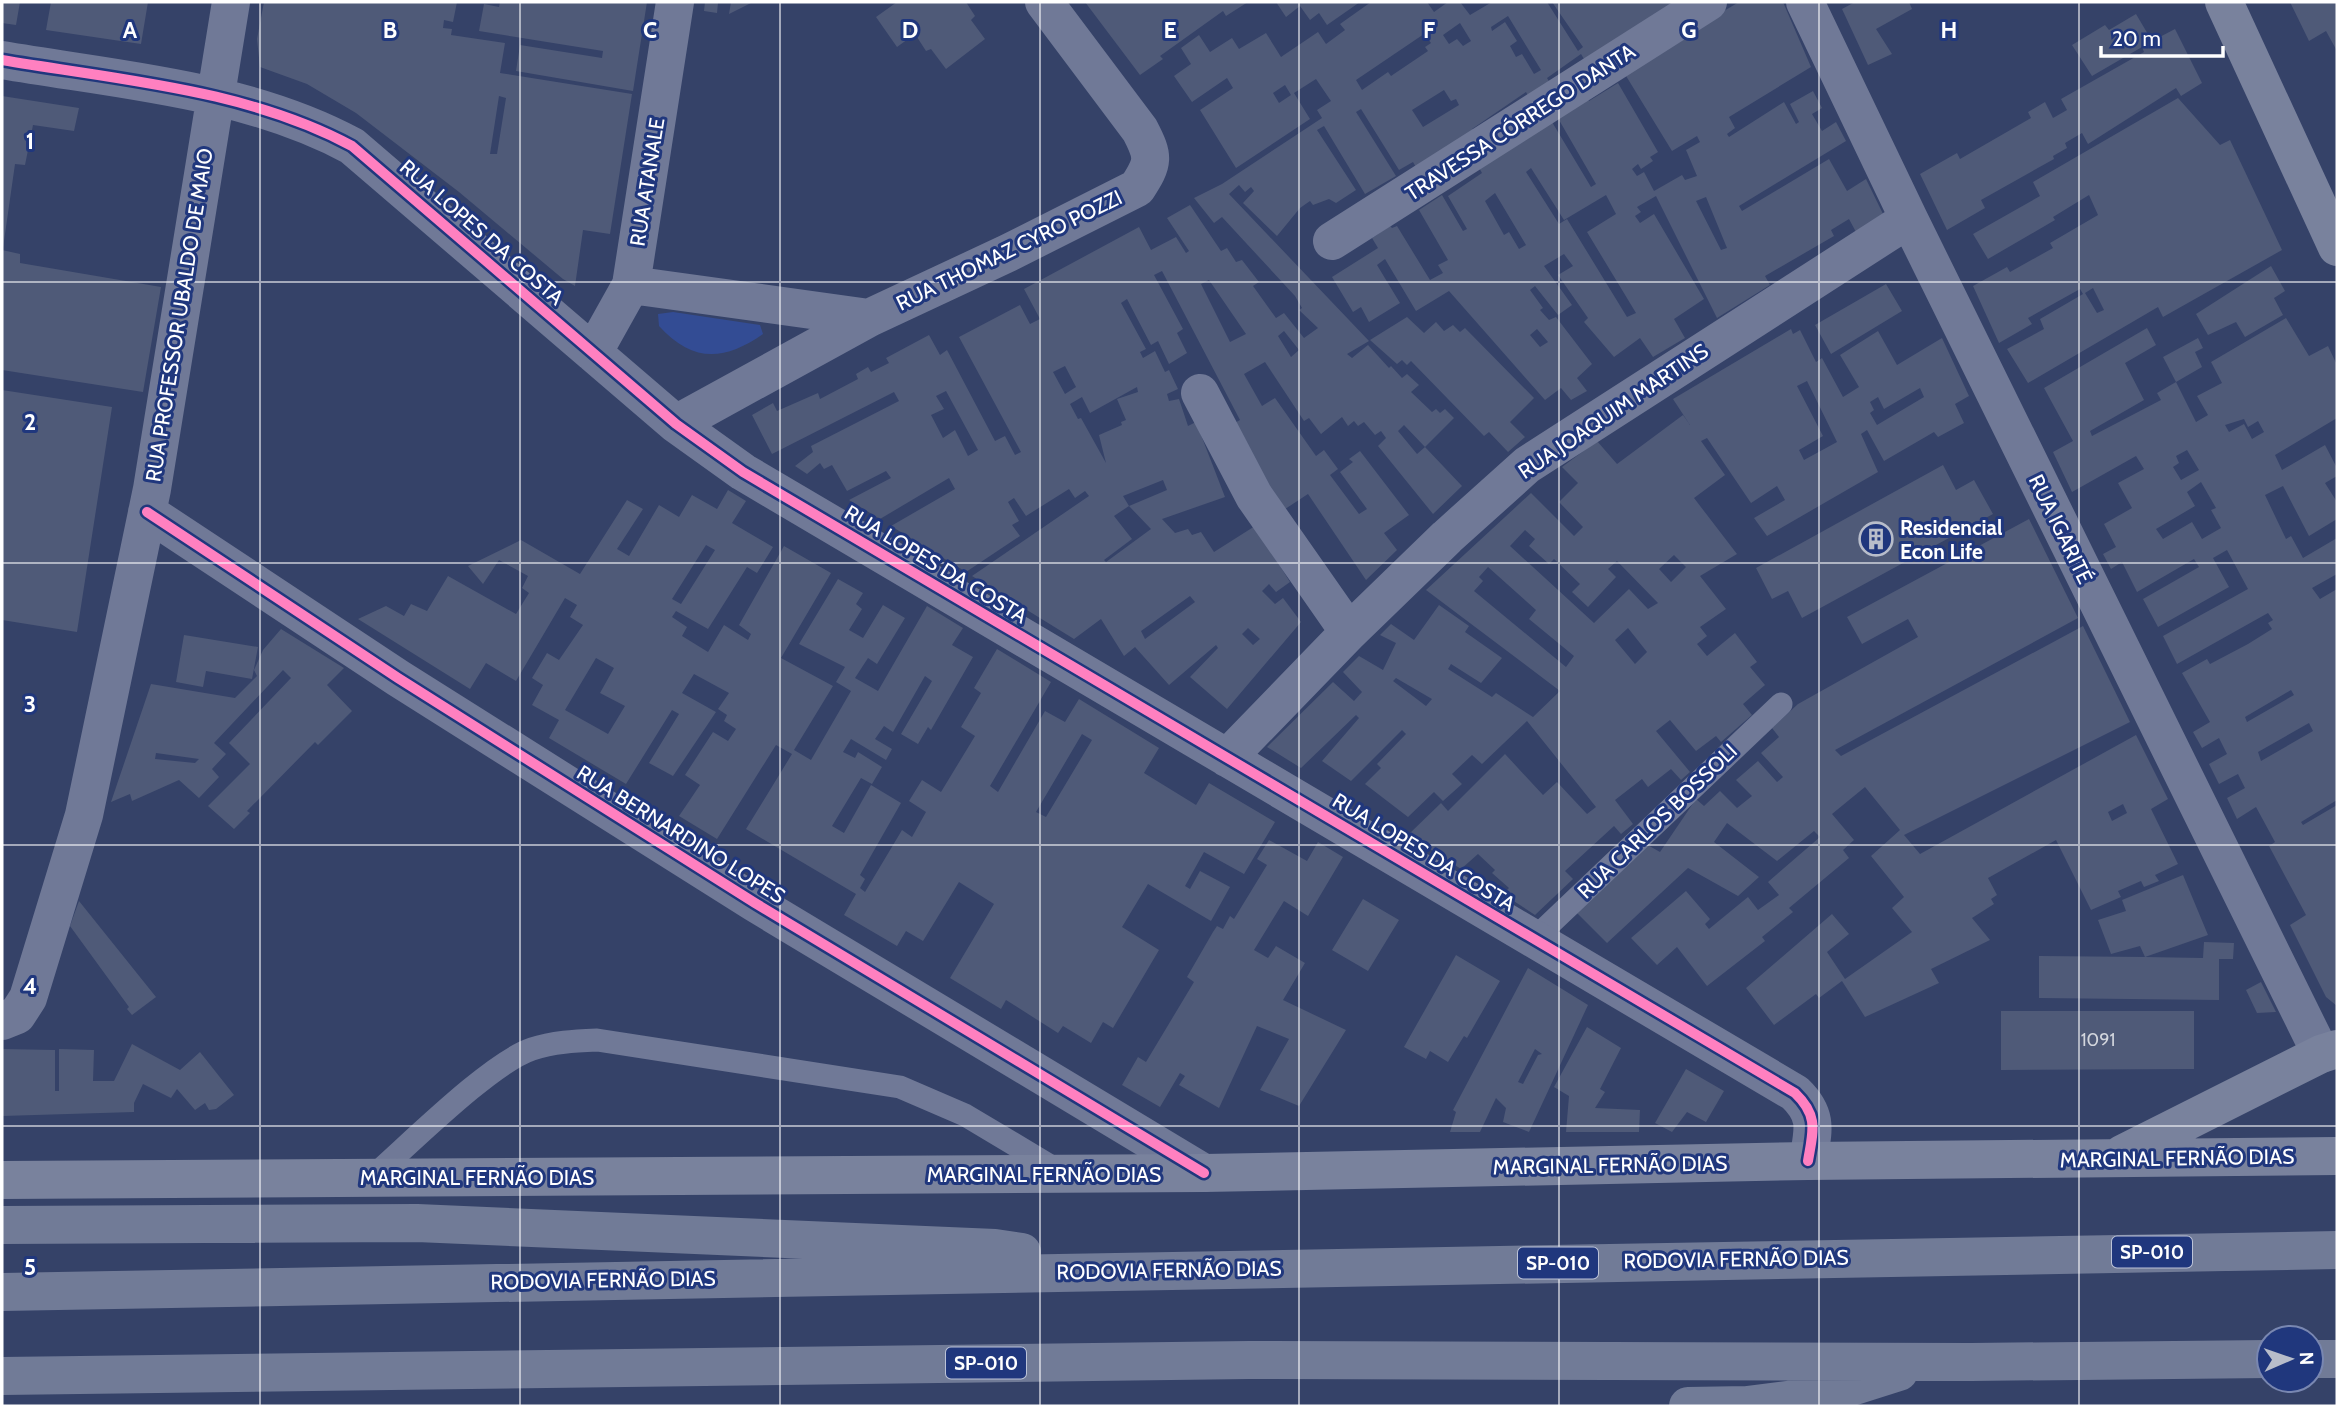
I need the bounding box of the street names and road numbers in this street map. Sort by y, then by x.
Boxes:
street label: TRAVESSA CÓRREGO DANTA [1401,38,1640,206]
street label: RUA ATANALE [624,116,670,248]
street label: RUA PROFESSOR UBALDO DE MAIO [140,146,218,484]
street label: RUA LOPES DA COSTA [395,154,569,310]
street label: RUA THOMAZ CYRO POZZI [892,184,1126,316]
street label: RUA JOAQUIM MARTINS [1513,338,1713,484]
street label: RUA IGARITÉ [2024,470,2098,588]
street label: RUA LOPES DA COSTA [840,500,1032,629]
street label: RUA CARLOS BOSSOLI [1572,738,1742,904]
street label: RUA BERNARDINO LOPES [572,760,790,908]
street label: RUA LOPES DA COSTA [1328,788,1520,917]
street label: MARGINAL FERNÃO DIAS [2059,1142,2294,1173]
street label: MARGINAL FERNÃO DIAS [1492,1149,1727,1180]
street label: MARGINAL FERNÃO DIAS [927,1161,1161,1187]
street label: MARGINAL FERNÃO DIAS [360,1164,594,1190]
road number: SP-010 [2112,1236,2192,1268]
street label: RODOVIA FERNÃO DIAS [1623,1244,1849,1273]
road number: SP-010 [1518,1247,1598,1278]
street label: RODOVIA FERNÃO DIAS [1056,1255,1282,1284]
street label: RODOVIA FERNÃO DIAS [490,1265,716,1294]
road number: SP-010 [946,1348,1026,1378]

